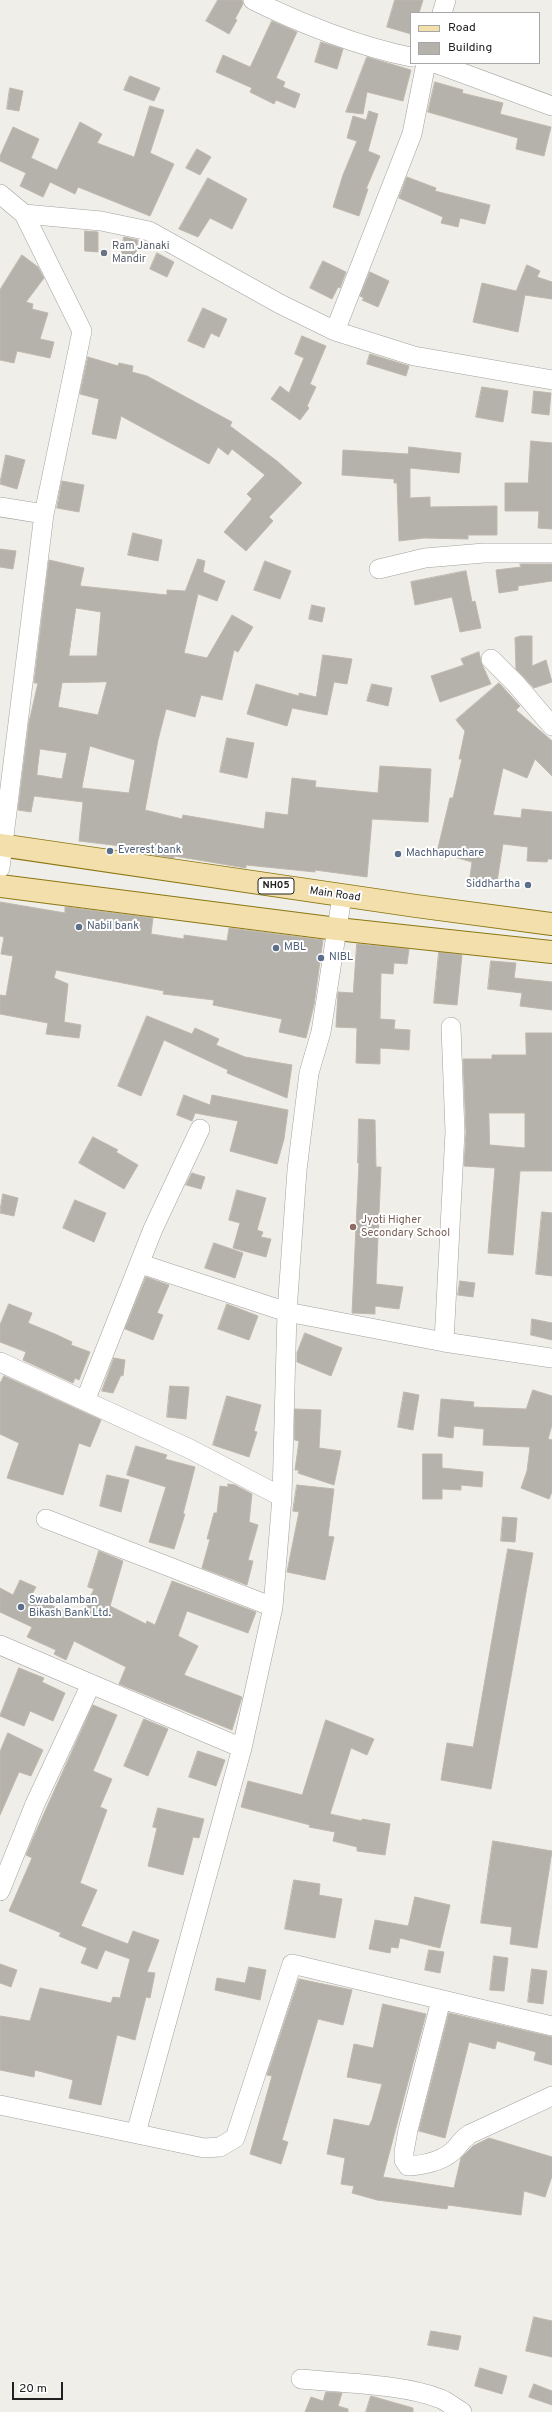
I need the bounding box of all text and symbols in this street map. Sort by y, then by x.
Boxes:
legend [410,12,540,64]
text: Road [448,20,476,36]
text: Building [448,40,492,56]
place label: Ram Janaki Mandir [112,240,170,266]
marker: Ram Janaki Mandir [99,248,109,258]
place label: Everest bank [118,844,182,858]
marker: Everest bank [105,846,115,856]
place label: Machhapuchare [406,847,484,861]
marker: Machhapuchare [393,849,403,859]
road number: NH05 [258,878,294,894]
place label: Siddhartha [466,878,520,892]
marker: Siddhartha [523,880,533,890]
street label: Main Road [309,885,361,905]
place label: Nabil bank [87,920,139,934]
marker: Nabil bank [74,922,84,932]
place label: MBL [284,941,306,955]
marker: MBL [271,943,281,953]
place label: NIBL [329,951,353,965]
marker: NIBL [316,953,326,963]
place label: Jyoti Higher Secondary School [361,1214,450,1240]
marker: Jyoti Higher Secondary School [348,1222,358,1232]
place label: Swabalamban Bikash Bank Ltd. [29,1594,111,1620]
marker: Swabalamban Bikash Bank Ltd. [16,1602,26,1612]
scale bar [14,2374,65,2400]
text: 20 m [19,2381,47,2397]

